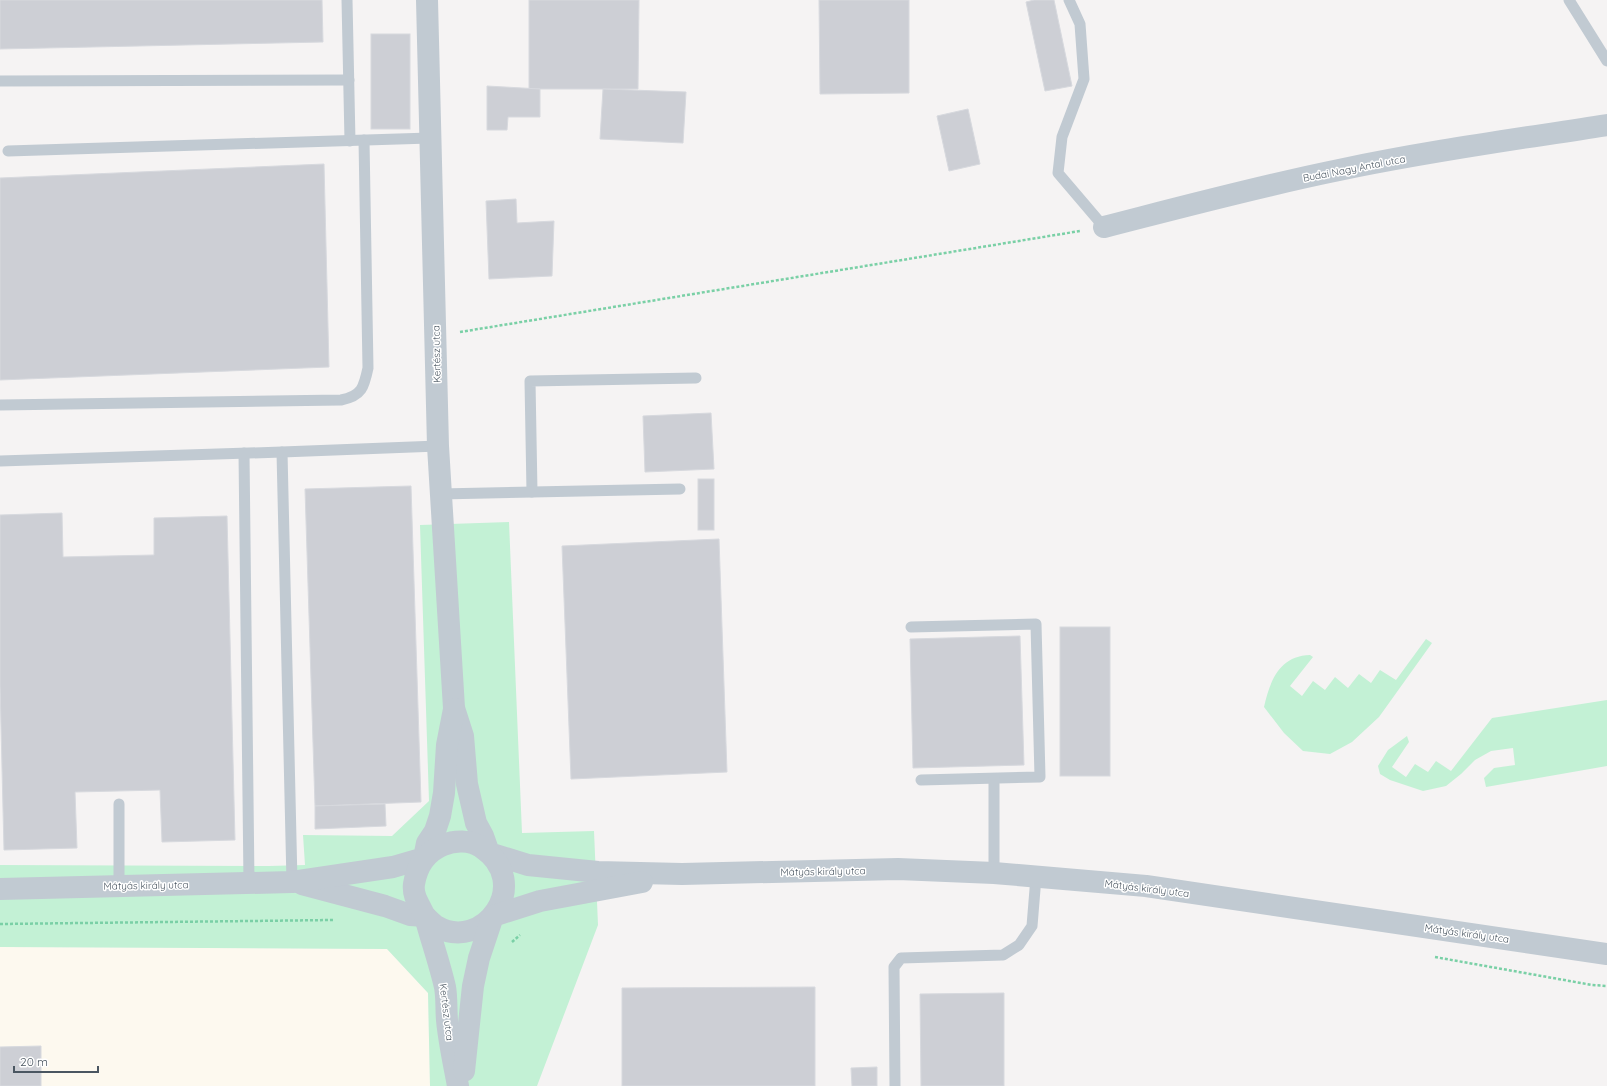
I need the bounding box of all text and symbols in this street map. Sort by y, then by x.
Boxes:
street label: Budai Nagy Antal utca [1302,152,1406,185]
street label: Kertész utca [429,325,444,383]
street label: Mátyás király utca [780,864,866,879]
street label: Mátyás király utca [1104,877,1190,900]
street label: Mátyás király utca [103,878,189,893]
street label: Mátyás király utca [1424,921,1510,946]
street label: Kertész utca [437,983,456,1041]
scale bar [14,1048,98,1074]
text: 20 m [20,1054,48,1069]

